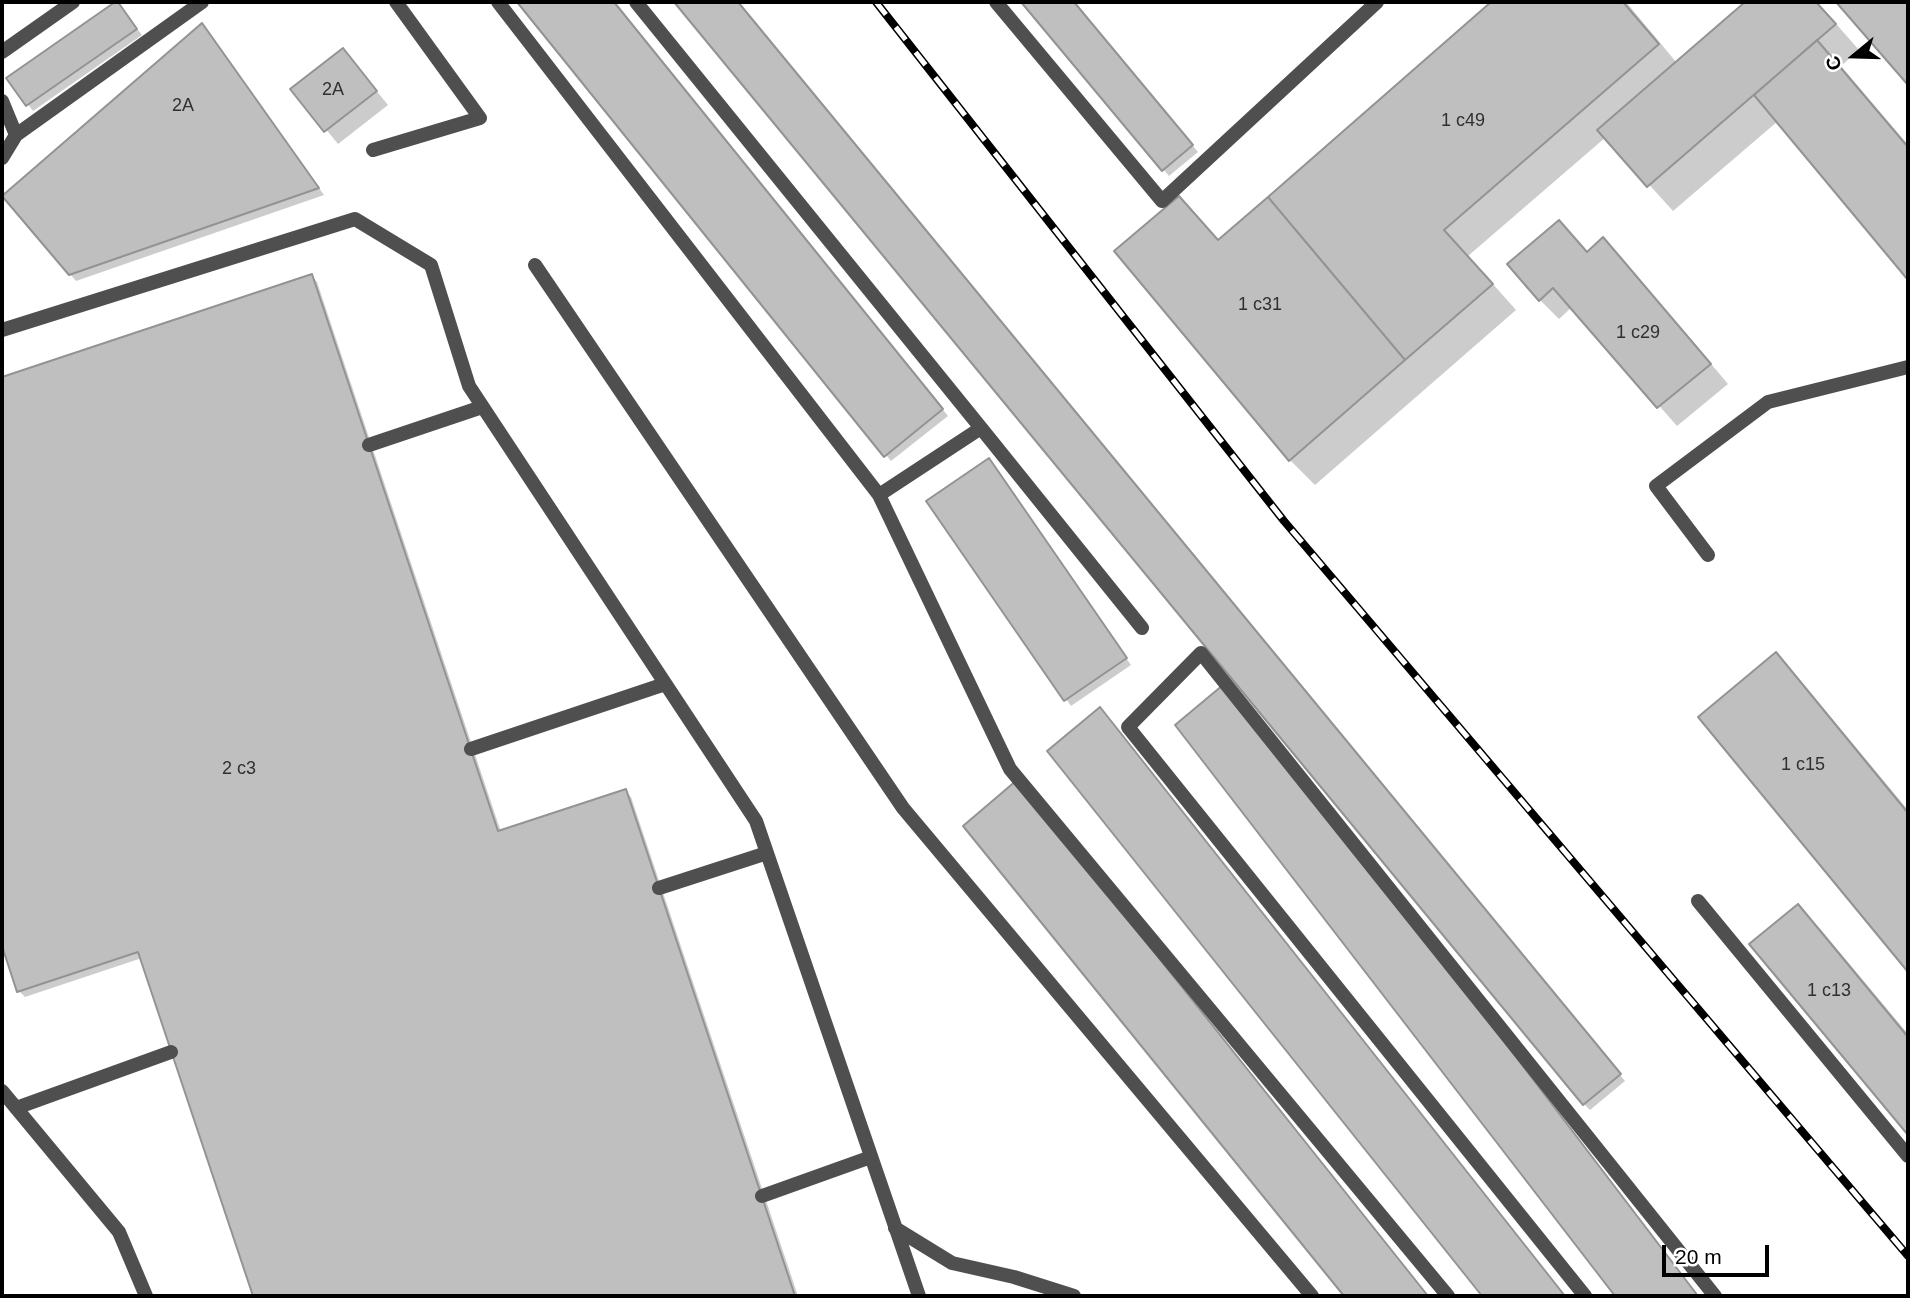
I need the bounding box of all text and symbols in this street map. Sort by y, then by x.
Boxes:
north arrow [1819,21,1889,91]
text: С [1822,53,1846,73]
house number: 2А [322,79,344,101]
house number: 2А [172,95,194,117]
house number: 1 с49 [1441,110,1485,132]
house number: 1 с31 [1238,294,1282,316]
house number: 1 с29 [1616,322,1660,344]
house number: 1 с15 [1781,754,1825,776]
house number: 2 с3 [222,758,256,780]
house number: 1 с13 [1807,980,1851,1002]
scale bar [1665,1232,1772,1276]
text: 20 m [1675,1245,1722,1268]

